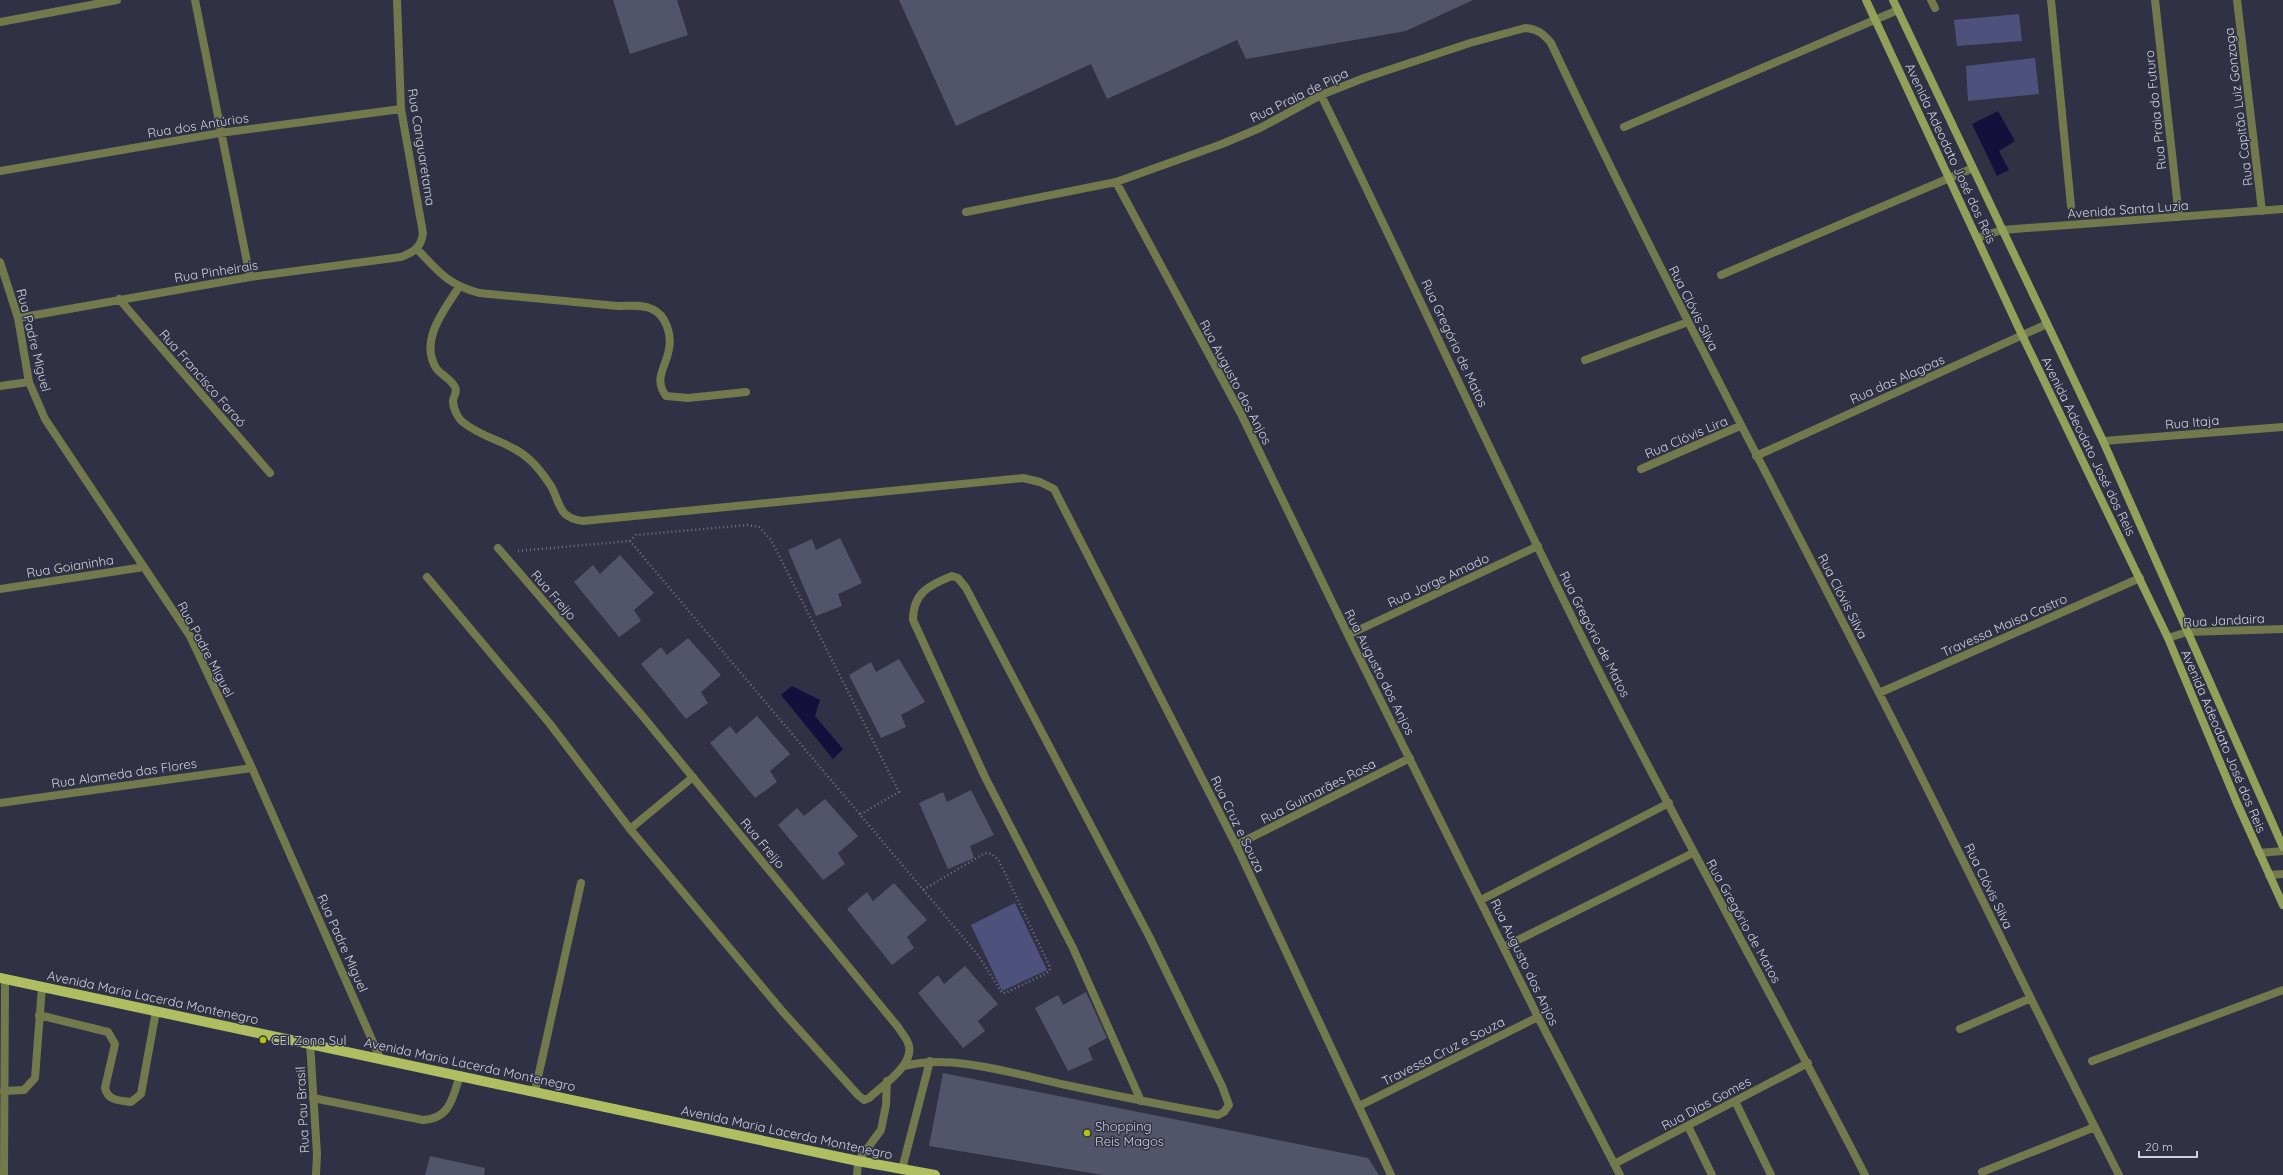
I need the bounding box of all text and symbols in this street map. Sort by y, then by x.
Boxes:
street label: Rua Capitão Luiz Gonzaga [2220,27,2256,187]
street label: Rua Praia do Futuro [2141,49,2169,171]
street label: Avenida Adeodato José dos Reis [1902,60,2000,246]
street label: Rua Praia de Pipa [1247,64,1351,126]
street label: Rua Canguaretama [405,87,439,207]
street label: Rua dos Antúrios [146,109,250,141]
street label: Avenida Santa Luzia [2067,197,2189,221]
street label: Rua Pinheirais [173,256,259,286]
street label: Rua Clóvis Silva [1666,263,1722,353]
street label: Rua Gregório de Matos [1418,276,1492,410]
street label: Rua Padre Miguel [13,287,55,393]
street label: Rua Augusto dos Anjos [1196,317,1276,447]
street label: Rua Francisco Faraó [156,326,250,430]
street label: Rua das Alagoas [1847,351,1947,407]
street label: Avenida Adeodato José dos Reis [2039,354,2139,538]
street label: Rua Clóvis Lira [1642,412,1730,462]
street label: Rua Itaja [2164,412,2220,432]
street label: Rua Jorge Amado [1385,549,1491,611]
street label: Rua Goianinha [25,551,115,581]
street label: Rua Clóvis Silva [1815,551,1871,641]
street label: Rua Freijo [528,567,580,623]
street label: Rua Gregório de Matos [1556,568,1634,700]
street label: Travessa Maisa Castro [1939,590,2070,660]
street label: Rua Padre Miguel [174,599,238,699]
street label: Rua Augusto dos Anjos [1341,606,1419,738]
street label: Rua Jandaira [2183,610,2265,630]
street label: Avenida Adeodato José dos Reis [2178,647,2270,835]
street label: Rua Alameda das Flores [50,755,198,791]
street label: Rua Guimarães Rosa [1258,755,1378,827]
street label: Rua Cruz e Souza [1208,773,1268,875]
street label: Rua Freijo [737,815,789,872]
street label: Rua Clóvis Silva [1961,840,2017,932]
street label: Rua Gregório de Matos [1703,856,1785,986]
street label: Rua Padre Miguel [314,891,372,995]
street label: Rua Augusto dos Anjos [1487,896,1563,1028]
street label: Avenida Maria Lacerda Montenegro [46,967,260,1027]
street label: Travessa Cruz e Souza [1379,1013,1507,1089]
place label: CEI Zona Sul [271,1032,346,1048]
street label: Avenida Maria Lacerda Montenegro [363,1034,577,1094]
marker: CEI Zona Sul [258,1035,268,1045]
street label: Rua Pau Brasil [292,1066,312,1154]
street label: Rua Dias Gomes [1658,1073,1754,1133]
street label: Avenida Maria Lacerda Montenegro [680,1102,894,1162]
place label: Shopping Reis Magos [1095,1118,1164,1149]
marker: Shopping Reis Magos [1082,1128,1092,1138]
scale bar [2139,1133,2197,1159]
text: 20 m [2145,1139,2173,1154]

